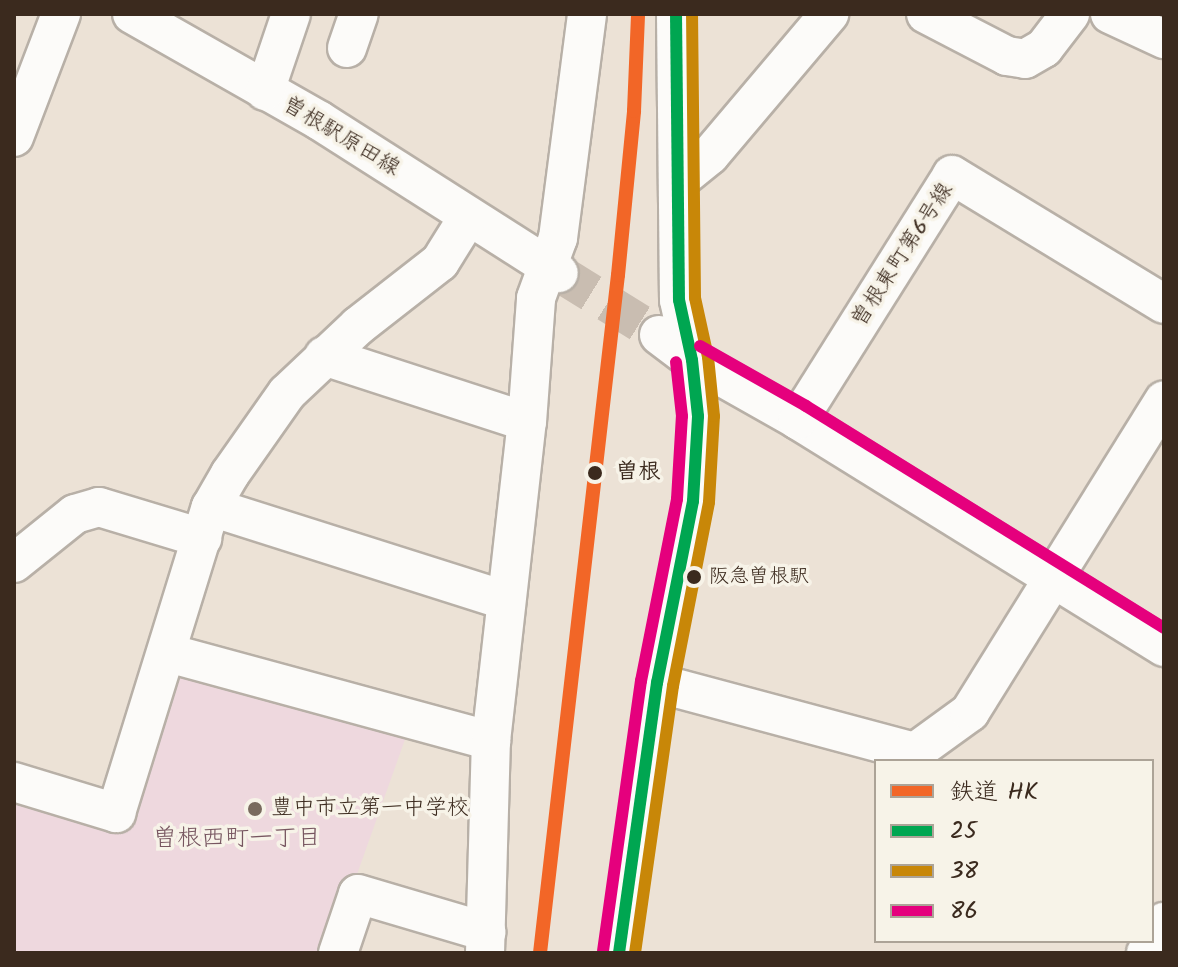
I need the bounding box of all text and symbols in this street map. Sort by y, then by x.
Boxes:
street label: 曽根駅原田線 [278,92,404,182]
street label: 曽根東町第6号線 [847,178,959,332]
marker: 曽根 [581,459,609,487]
place label: 曽根 [616,460,660,486]
place label: 阪急曽根駅 [709,565,809,589]
marker: 阪急曽根駅 [686,569,702,585]
legend [874,759,1154,943]
text: 鉄道 HK [950,773,1038,812]
place label: 豊中市立第一中学校 [271,796,469,822]
marker: 豊中市立第一中学校 [246,800,264,818]
text: 25 [950,812,977,851]
district label: 曽根西町一丁目 [153,825,321,853]
text: 38 [950,852,978,891]
text: 86 [950,892,978,931]

